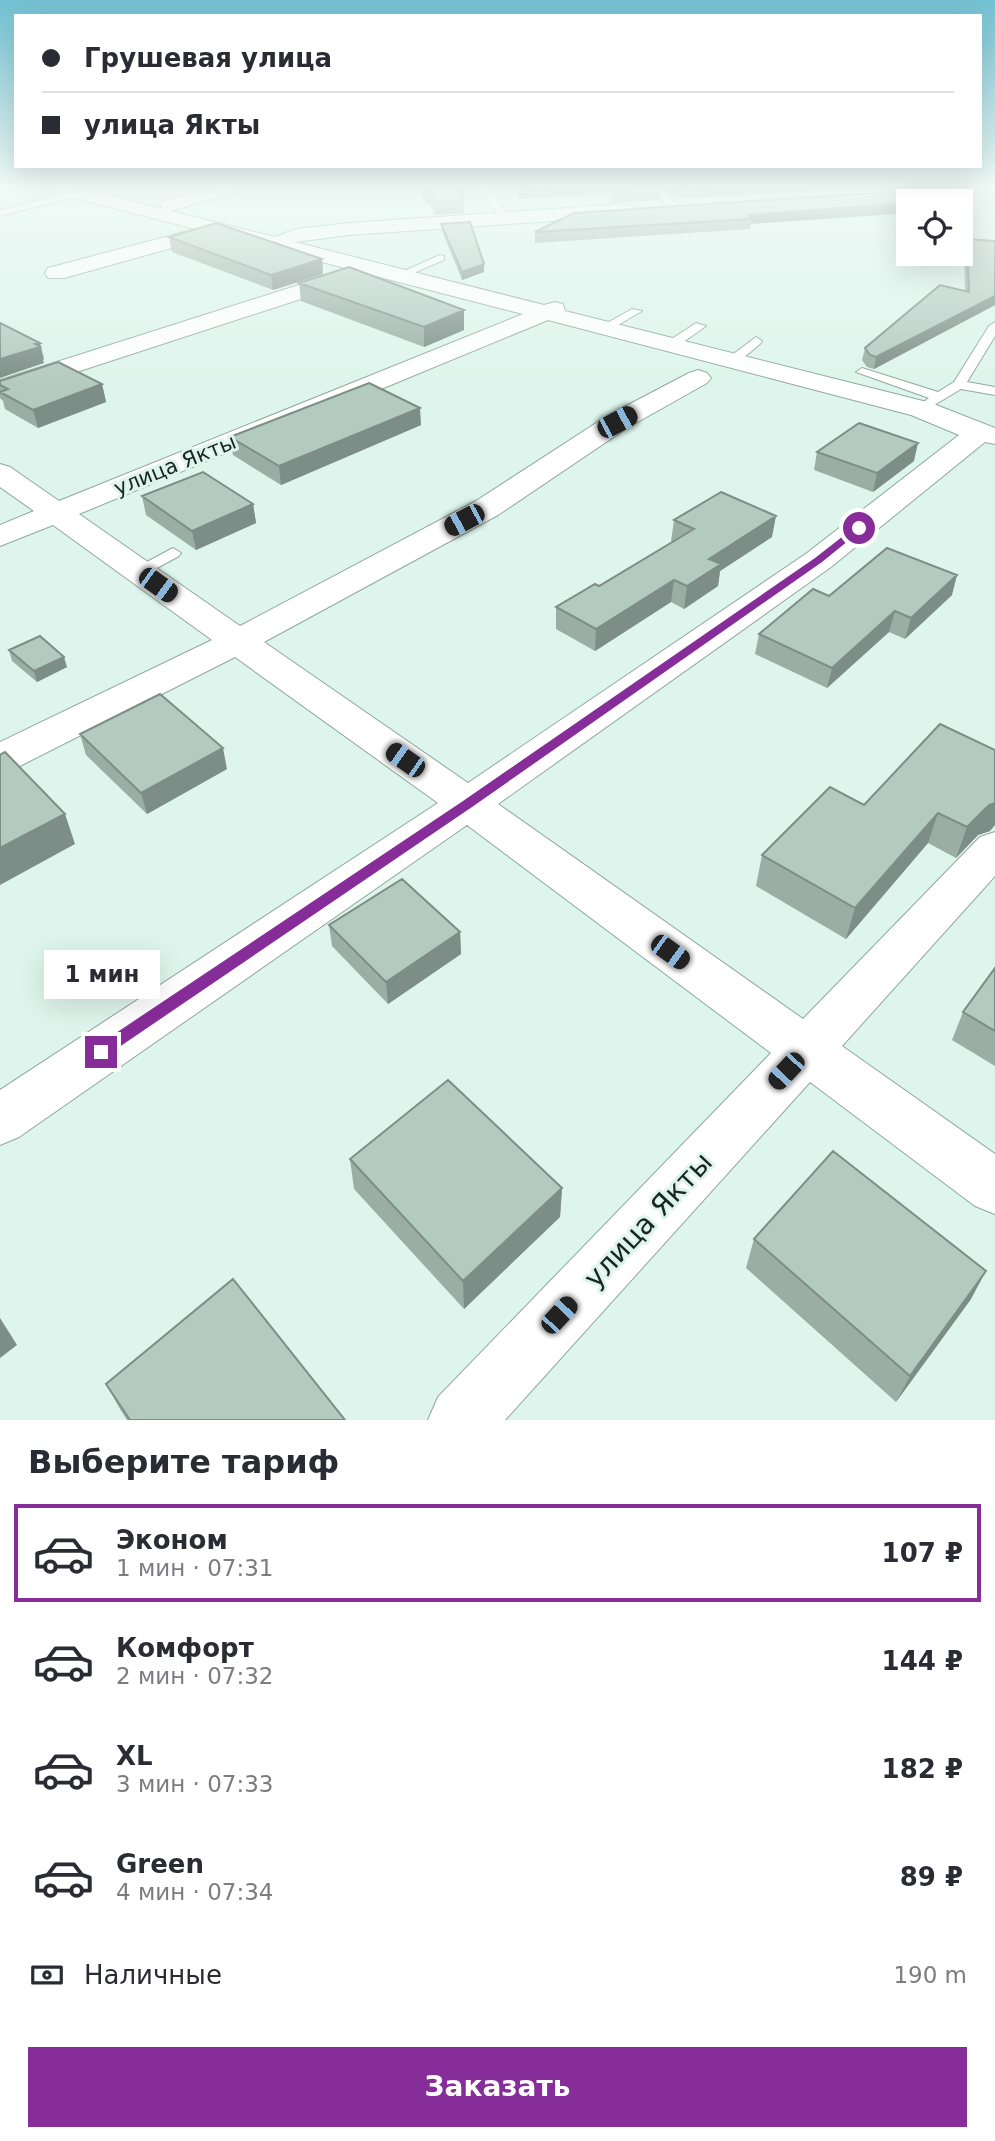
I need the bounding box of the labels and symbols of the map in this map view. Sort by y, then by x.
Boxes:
car [594,403,641,441]
street label: улица Якты [110,430,240,500]
car [441,501,488,539]
route start [843,512,875,544]
car [135,564,182,606]
car [382,739,429,781]
car [647,931,694,973]
callout: 1 мин [43,950,159,1000]
route end [85,1036,117,1068]
car [764,1048,809,1094]
street label: улица Якты [577,1146,719,1294]
car [537,1292,582,1338]

